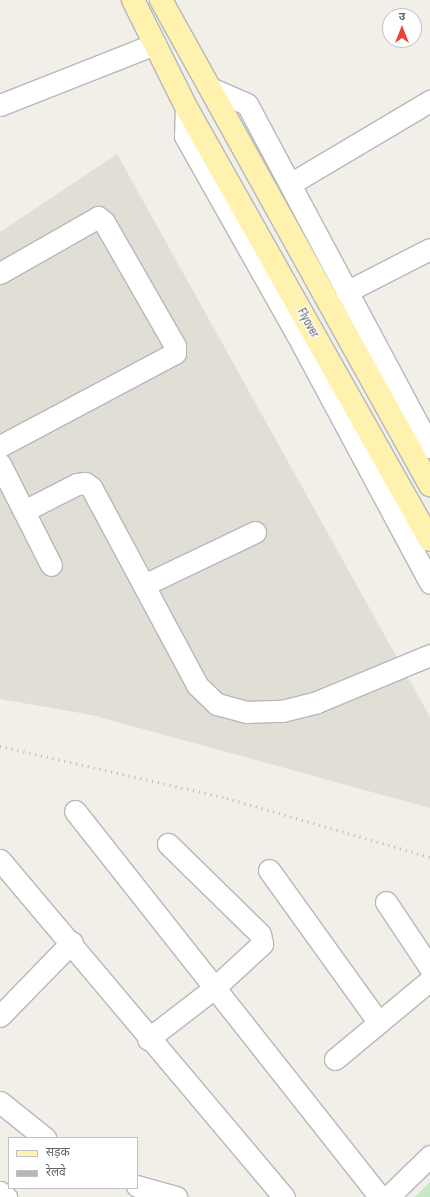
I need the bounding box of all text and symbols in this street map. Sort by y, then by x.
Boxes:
north arrow [382,8,422,48]
text: उ [399,10,405,23]
street label: Flyover [294,305,322,341]
legend [8,1137,138,1189]
text: सड़क [46,1145,70,1160]
text: रेलवे [46,1165,66,1180]

